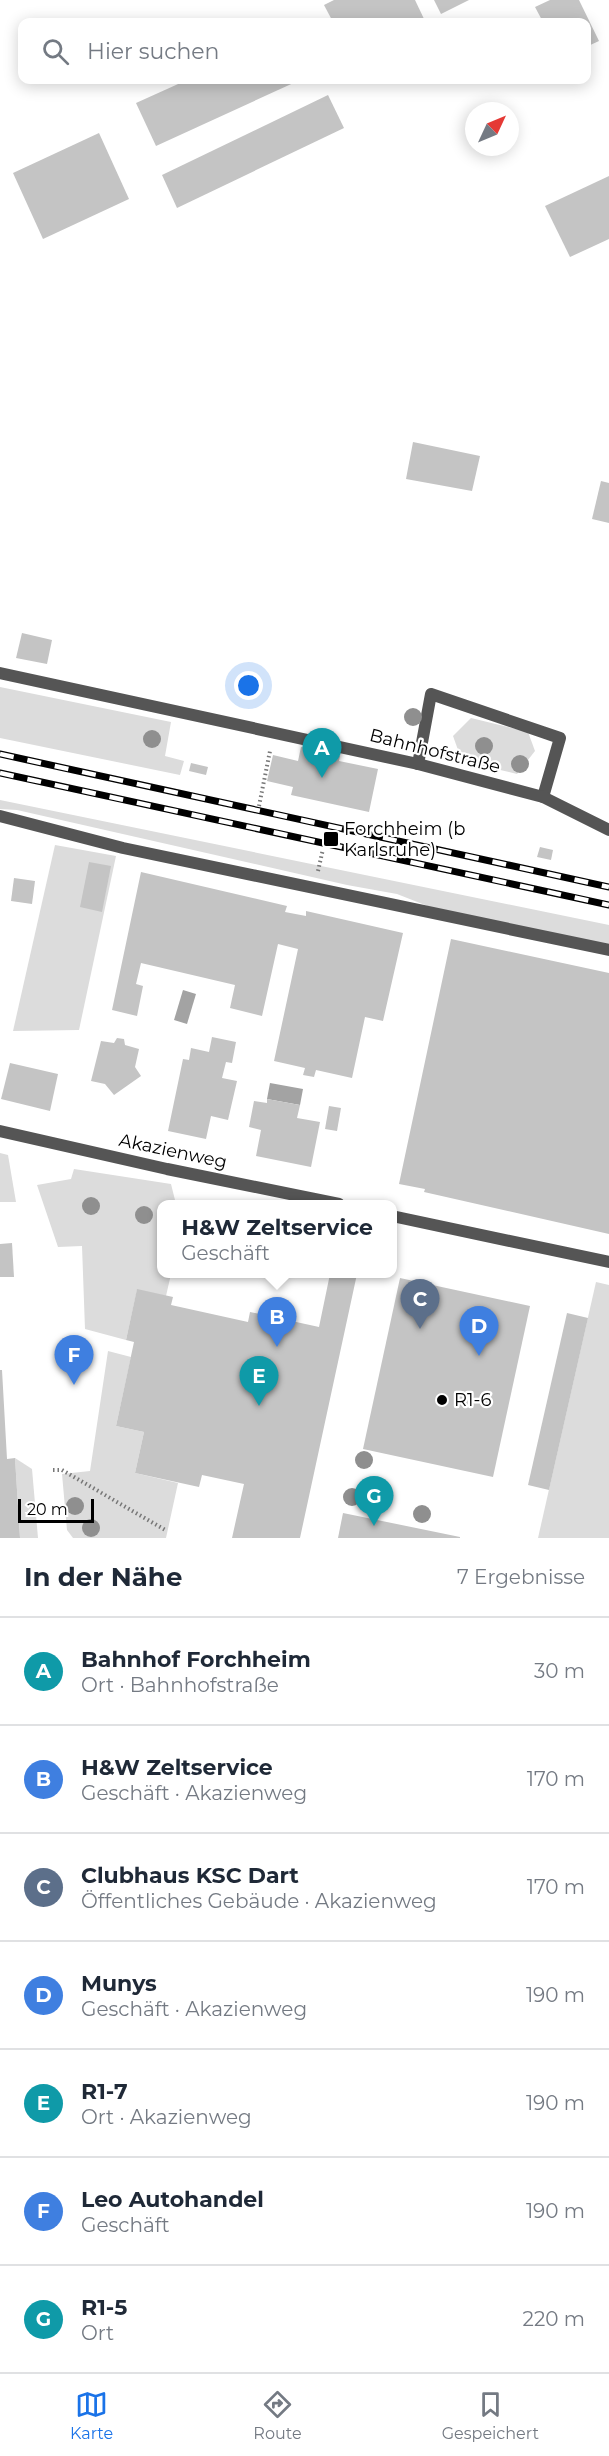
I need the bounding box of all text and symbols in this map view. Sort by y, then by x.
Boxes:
search box [18,18,591,84]
icon: search [39,35,72,68]
text: Hier suchen [87,38,219,65]
north arrow [465,102,519,156]
your location [234,671,263,700]
street label: Bahnhofstraße [367,724,503,778]
pin: A [302,728,342,778]
place label: Forchheim (b Karlsruhe) [344,818,465,861]
marker: Forchheim (b Karlsruhe) [322,830,340,848]
street label: Akazienweg [117,1129,229,1173]
popup [157,1200,397,1278]
text: H&W Zeltservice [181,1214,373,1241]
text: Geschäft [181,1241,270,1265]
pin: C [400,1280,440,1329]
pin: B [258,1298,296,1347]
pin: D [460,1306,498,1356]
pin: F [54,1336,94,1385]
pin: E [240,1356,278,1406]
place label: R1-6 [454,1389,492,1411]
marker: R1-6 [435,1393,449,1407]
pin: G [354,1476,394,1526]
scale bar [18,1496,94,1524]
text: 20 m [27,1500,68,1519]
text: In der Nähe [24,1561,182,1593]
text: 7 Ergebnisse [457,1565,585,1589]
text: Bahnhof Forchheim [81,1646,311,1673]
text: A [36,1659,51,1683]
text: 30 m [534,1659,585,1683]
text: Ort · Bahnhofstraße [81,1673,279,1697]
text: H&W Zeltservice [81,1754,273,1781]
text: B [36,1767,51,1791]
text: 170 m [527,1767,585,1791]
text: Geschäft · Akazienweg [81,1781,307,1805]
text: Clubhaus KSC Dart [81,1862,299,1889]
text: C [36,1875,51,1899]
text: 170 m [527,1875,585,1899]
text: Öffentliches Gebäude · Akazienweg [81,1889,437,1913]
text: Munys [81,1970,157,1997]
text: D [35,1983,52,2007]
text: 190 m [526,1983,585,2007]
text: Geschäft · Akazienweg [81,1997,307,2021]
text: R1-7 [81,2078,128,2105]
text: E [37,2091,50,2115]
text: 190 m [526,2091,585,2115]
text: Ort · Akazienweg [81,2105,252,2129]
text: Leo Autohandel [81,2186,264,2213]
text: F [37,2199,50,2223]
text: 190 m [526,2199,585,2223]
text: Geschäft [81,2213,170,2237]
text: R1-5 [81,2294,127,2321]
text: G [36,2307,51,2331]
text: 220 m [523,2307,585,2331]
text: Ort [81,2321,114,2345]
tab: Karte [70,2388,113,2443]
tab: Route [253,2388,302,2443]
tab: Gespeichert [442,2388,539,2443]

